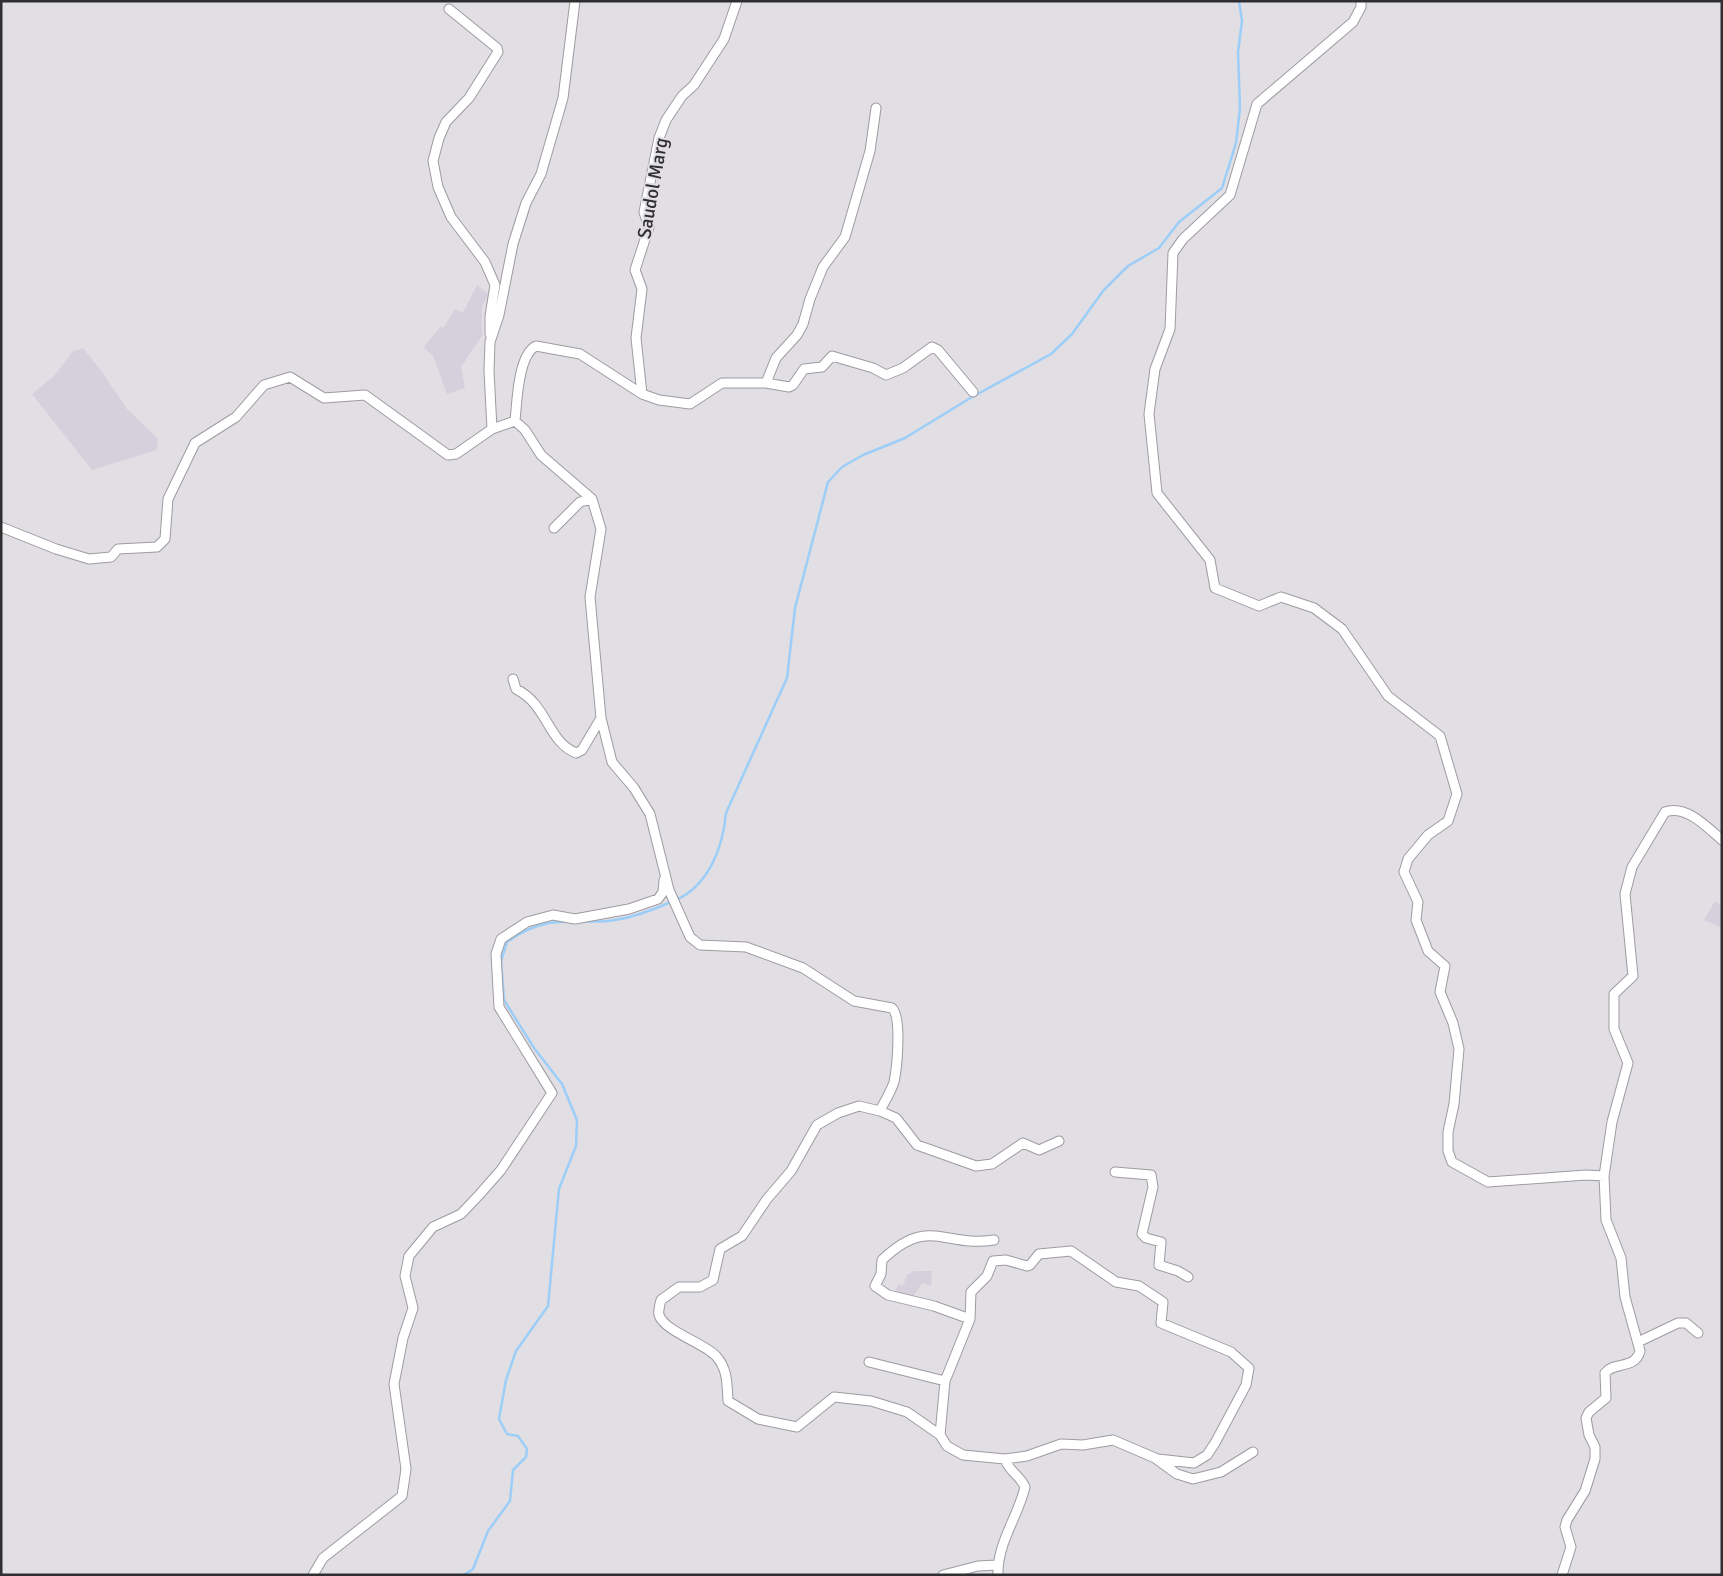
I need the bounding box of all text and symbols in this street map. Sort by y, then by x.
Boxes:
street label: Saudol Marg [632,136,674,241]

